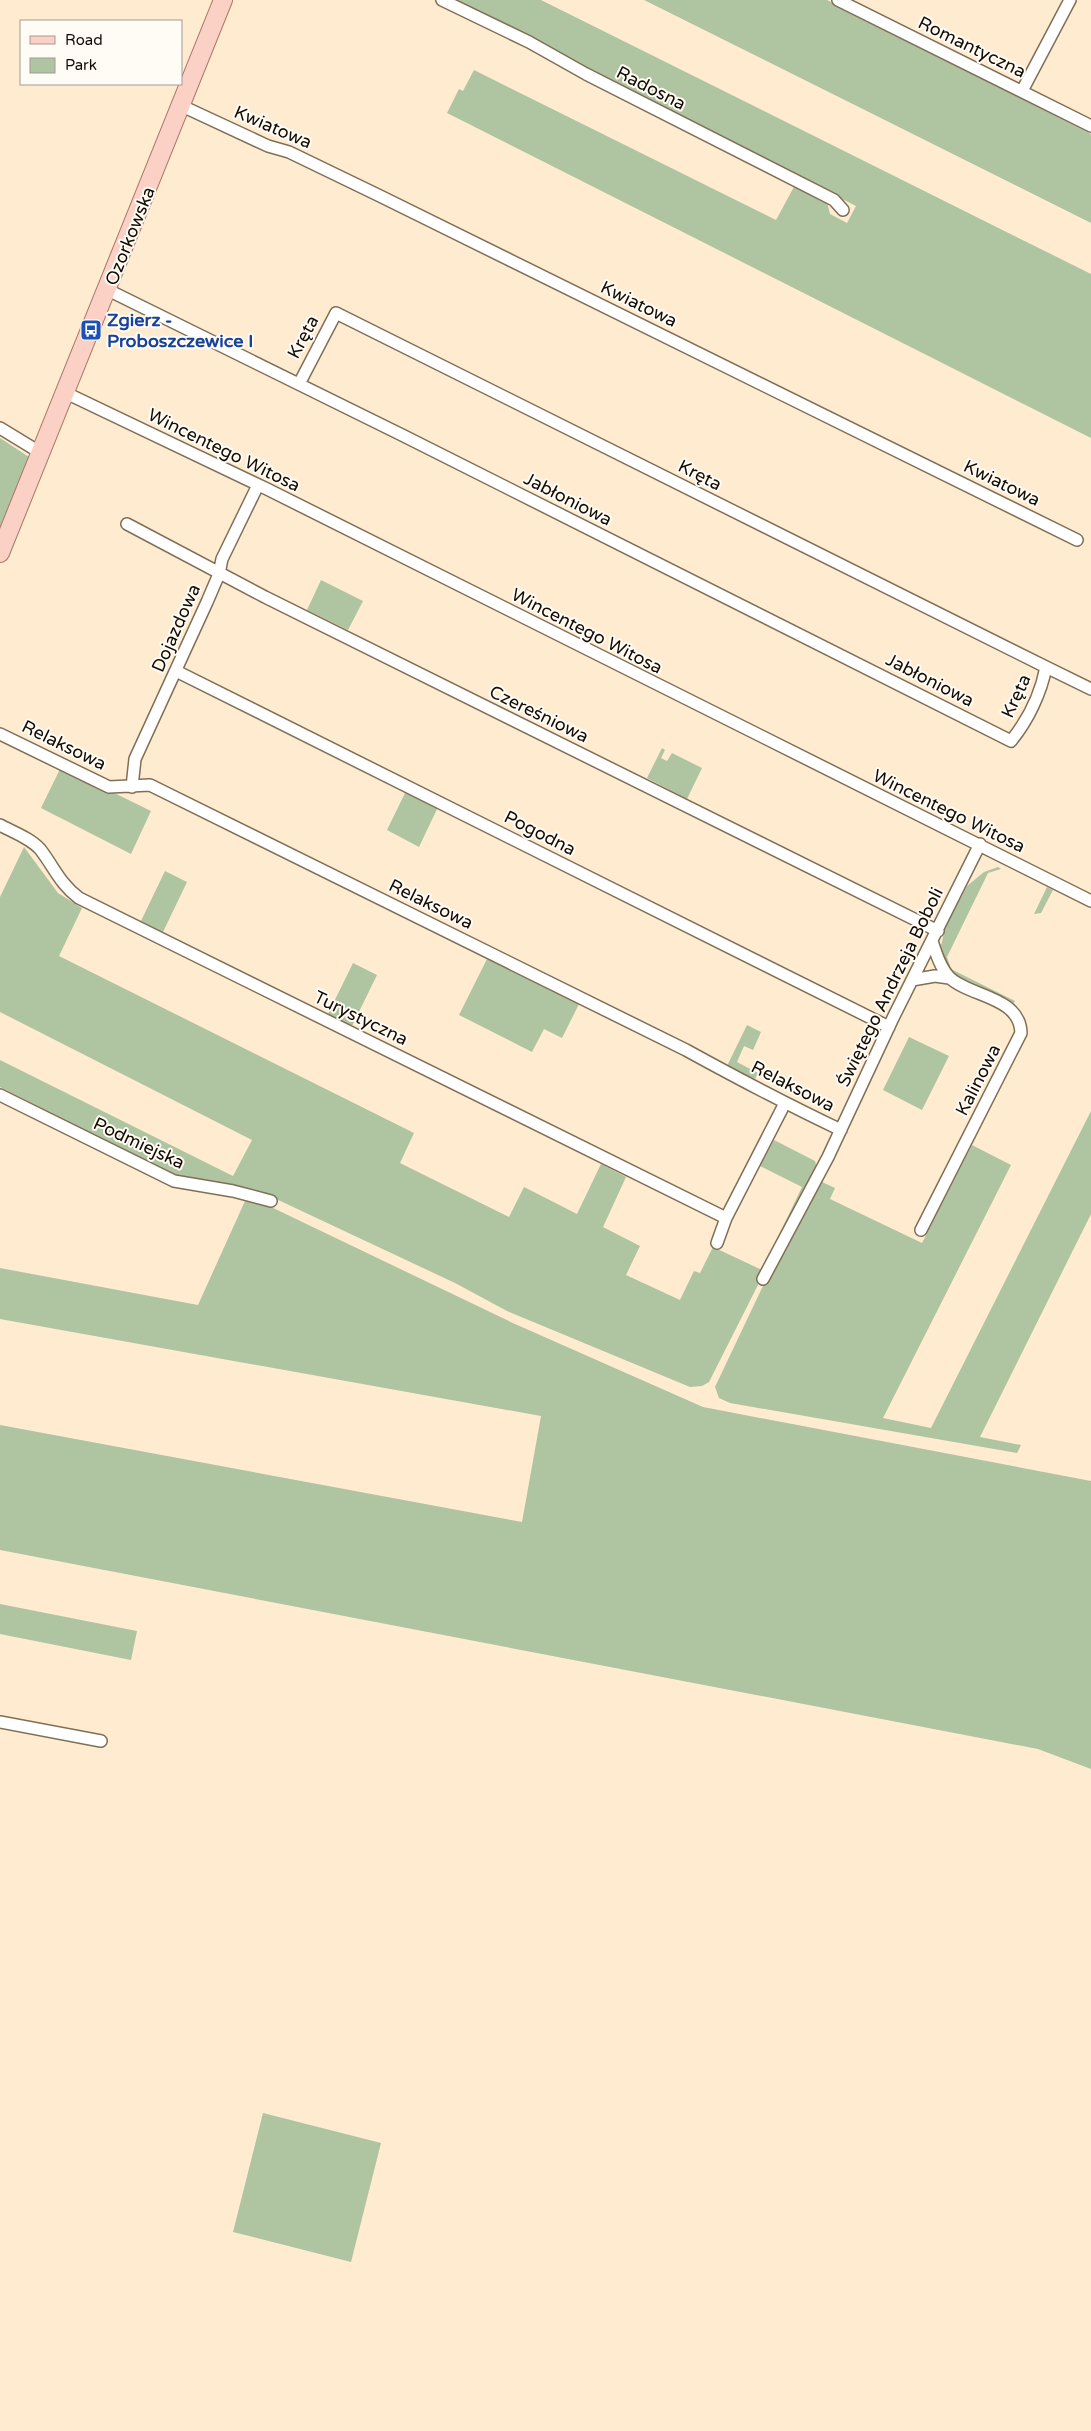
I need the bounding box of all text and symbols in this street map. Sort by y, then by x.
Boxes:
street label: Romantyczna [915,11,1029,83]
legend [20,20,182,85]
text: Road [65,31,103,49]
text: Park [65,56,97,74]
street label: Radosna [613,61,689,115]
street label: Kwiatowa [231,101,315,153]
street label: Ozorkowska [100,183,160,289]
street label: Kwiatowa [597,276,681,332]
place label: Zgierz - Proboszczewice I [107,309,253,352]
street label: Kręta [283,312,323,362]
bus stop icon: Zgierz - Proboszczewice I [79,318,103,342]
street label: Wincentego Witosa [144,404,304,496]
street label: Kręta [675,455,725,495]
street label: Kwiatowa [960,455,1044,511]
street label: Jabłoniowa [520,467,616,531]
street label: Dojazdowa [147,580,205,676]
street label: Wincentego Witosa [508,583,666,679]
street label: Jabłoniowa [882,648,978,712]
street label: Kręta [996,671,1036,721]
street label: Czereśniowa [486,681,592,747]
street label: Relaksowa [18,715,110,775]
street label: Wincentego Witosa [869,765,1029,857]
street label: Pogodna [500,806,580,860]
street label: Relaksowa [385,874,477,934]
street label: Świętego Andrzeja Boboli [832,884,948,1090]
street label: Turystyczna [310,986,412,1050]
street label: Kalinowa [951,1041,1005,1119]
street label: Relaksowa [747,1056,839,1116]
street label: Podmiejska [90,1112,188,1174]

